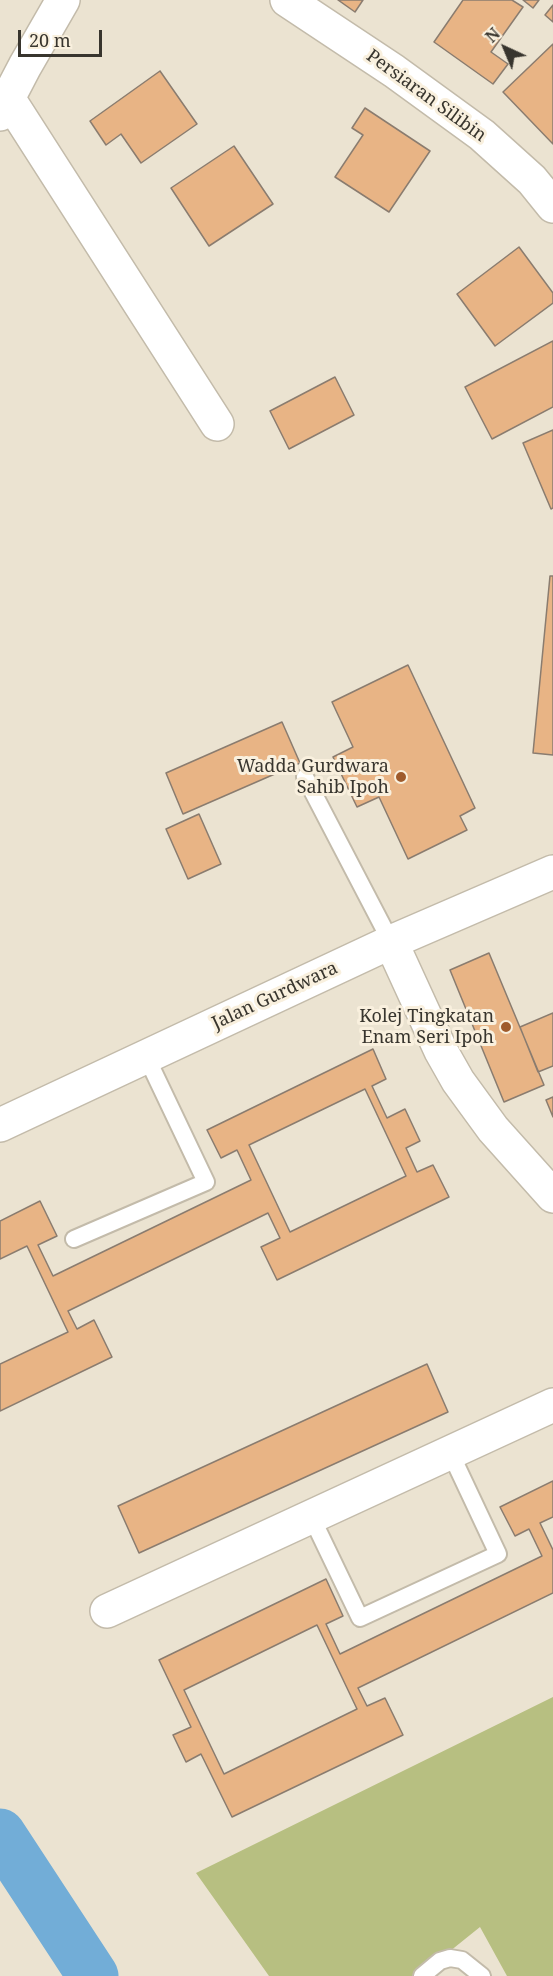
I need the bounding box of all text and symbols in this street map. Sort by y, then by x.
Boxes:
scale bar [21,18,105,56]
north arrow [475,18,535,78]
text: N [480,23,505,47]
text: 20 m [29,28,71,52]
street label: Persiaran Silibin [362,45,490,147]
place label: Wadda Gurdwara Sahib Ipoh [237,756,389,798]
marker: Wadda Gurdwara Sahib Ipoh [394,770,408,784]
street label: Jalan Gurdwara [209,957,341,1035]
place label: Kolej Tingkatan Enam Seri Ipoh [359,1006,494,1048]
marker: Kolej Tingkatan Enam Seri Ipoh [499,1020,513,1034]

